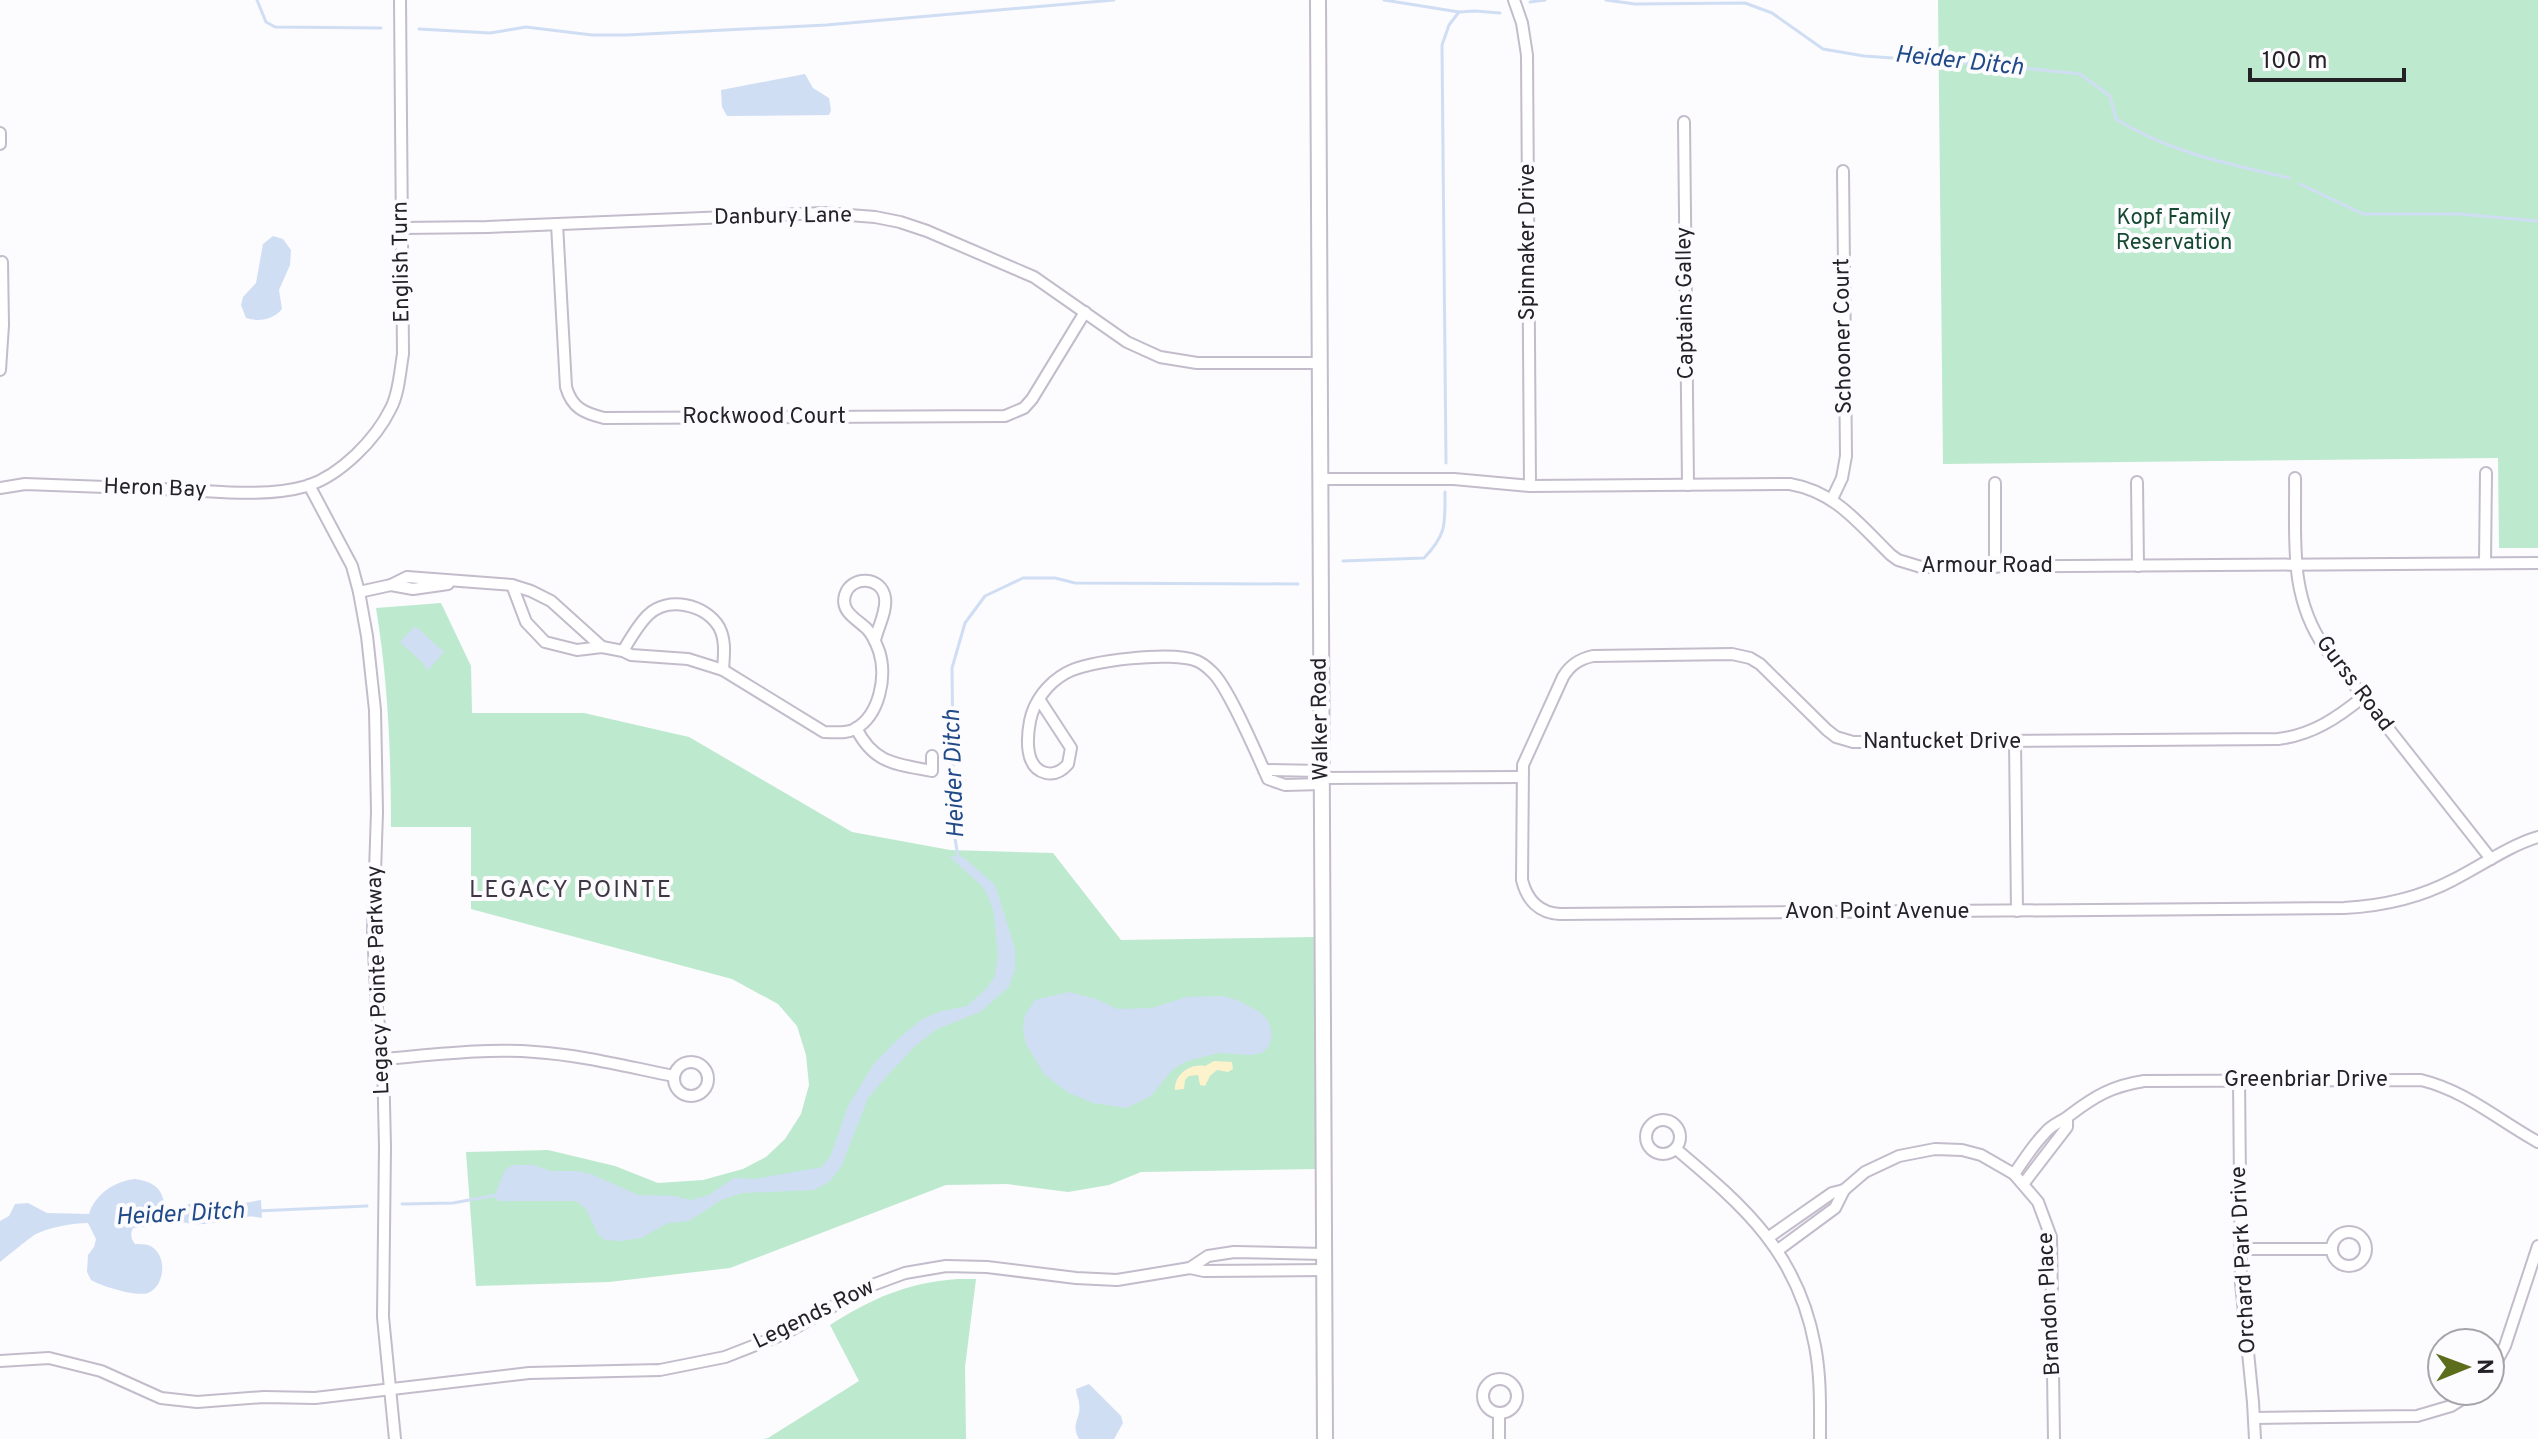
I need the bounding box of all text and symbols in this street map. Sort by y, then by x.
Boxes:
scale bar [2250,32,2404,82]
water label: Heider Ditch [1893,40,2025,84]
text: 100 m [2262,47,2328,77]
street label: Spinnaker Drive [1515,164,1542,320]
street label: English Turn [387,201,417,323]
street label: Danbury Lane [714,202,852,232]
park label: Kopf Family Reservation [2116,205,2232,257]
street label: Captains Galley [1671,226,1701,380]
street label: Schooner Court [1829,258,1859,414]
street label: Rockwood Court [682,404,846,431]
street label: Heron Bay [103,474,207,504]
street label: Armour Road [1921,553,2053,580]
street label: Gurss Road [2309,631,2399,737]
street label: Walker Road [1306,657,1336,781]
water label: Heider Ditch [938,709,972,839]
street label: Nantucket Drive [1863,729,2021,756]
street label: Legacy Pointe Parkway [362,865,396,1095]
district label: LEGACY POINTE [469,876,673,906]
street label: Avon Point Avenue [1785,899,1969,926]
street label: Greenbriar Drive [2224,1067,2388,1094]
street label: Orchard Park Drive [2226,1166,2262,1354]
water label: Heider Ditch [115,1197,245,1233]
street label: Brandon Place [2033,1232,2067,1376]
street label: Legends Row [749,1274,879,1356]
north arrow [2426,1327,2506,1407]
text: N [2470,1359,2497,1375]

